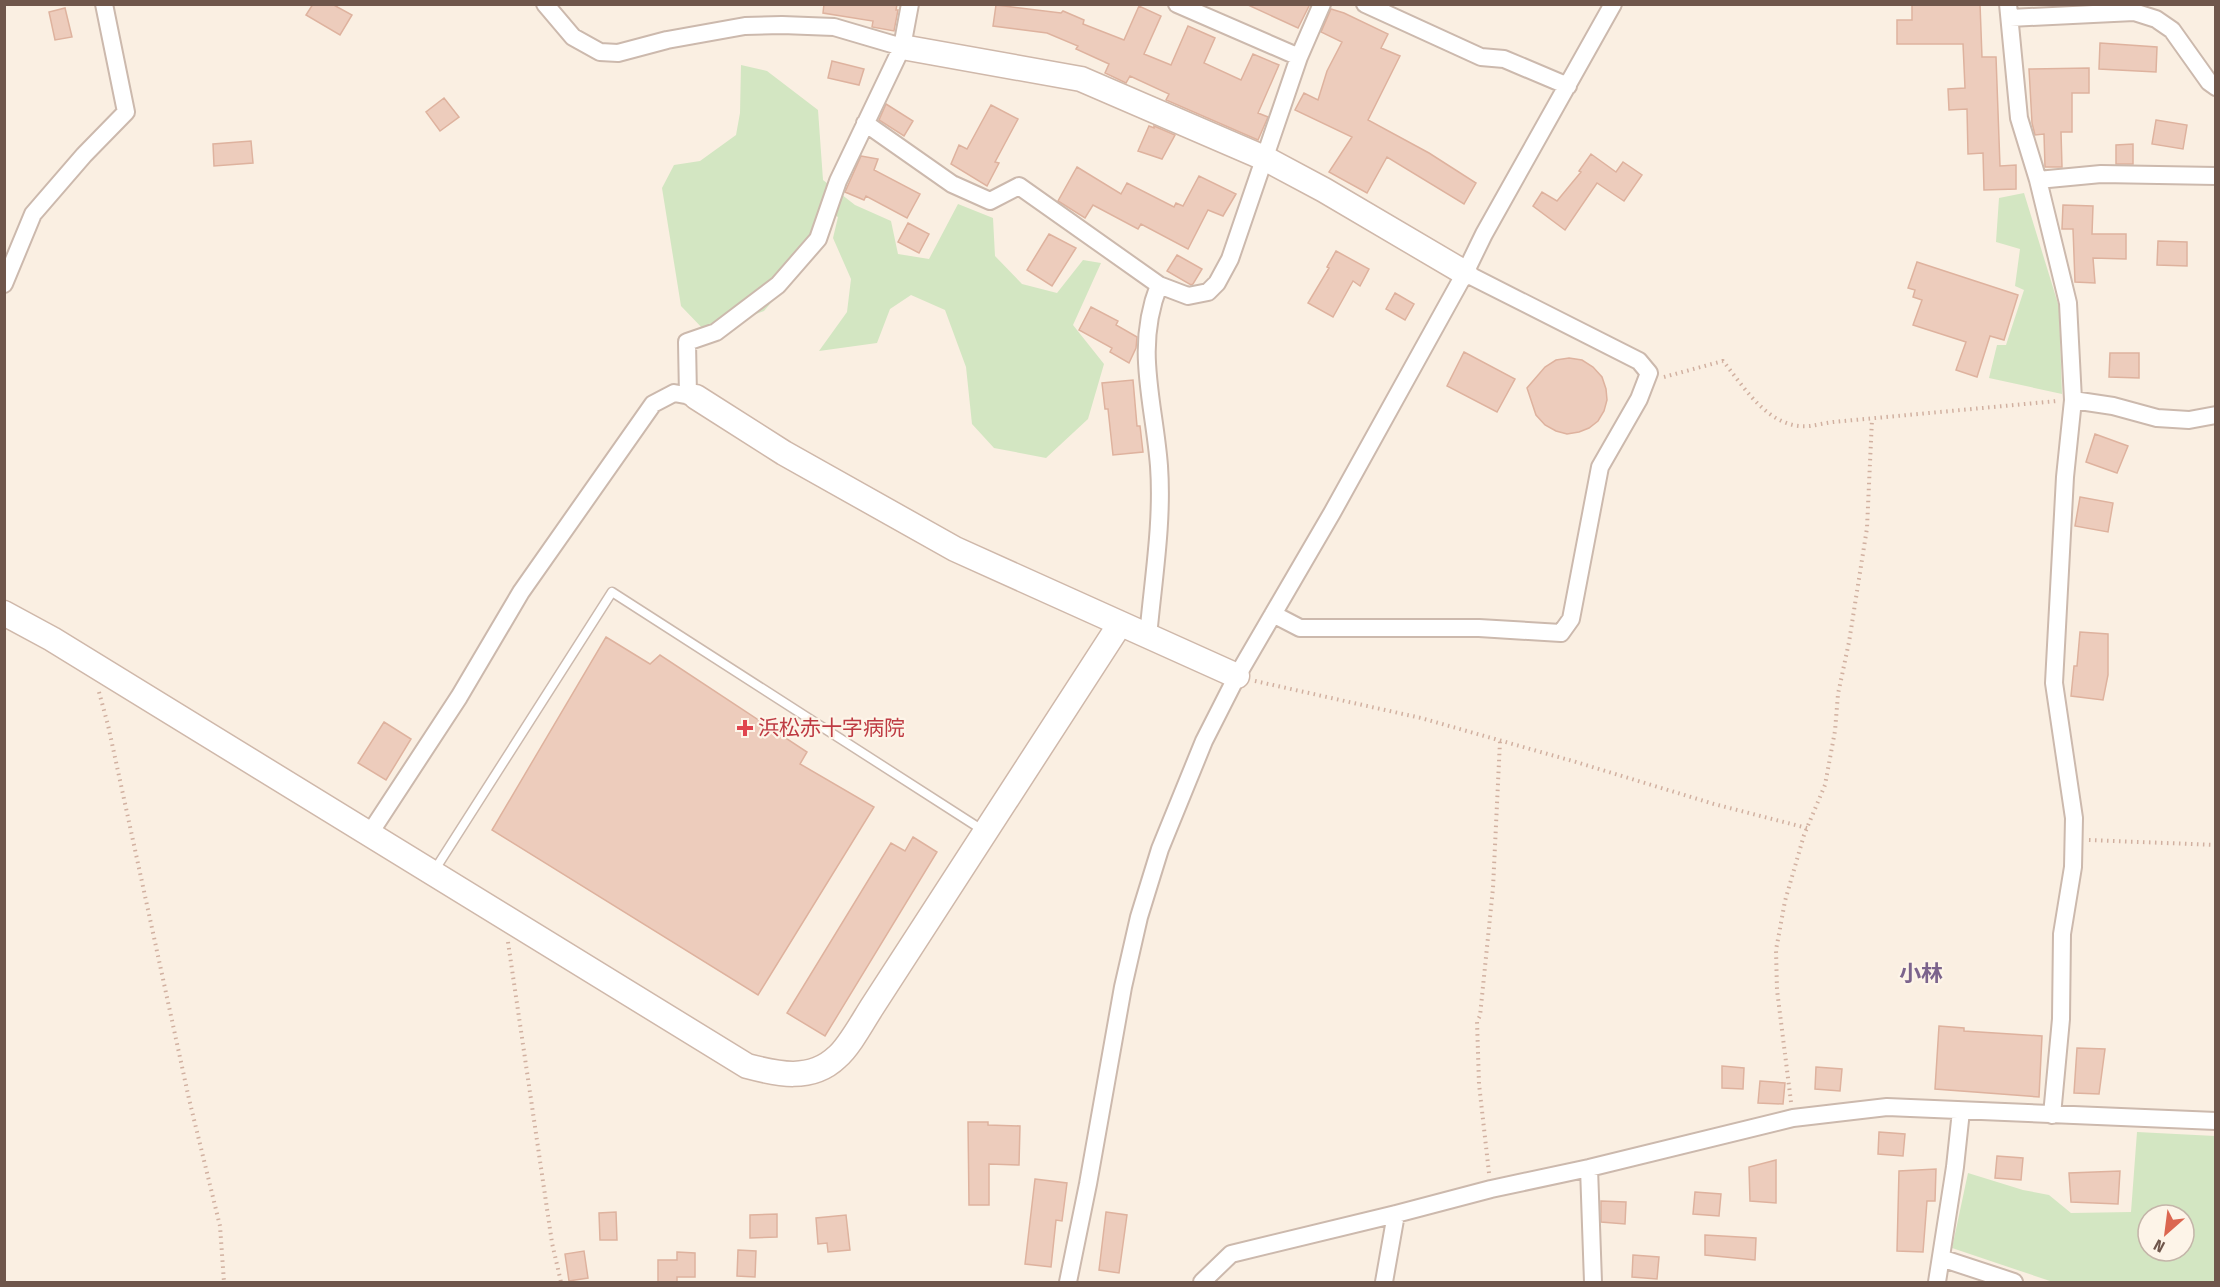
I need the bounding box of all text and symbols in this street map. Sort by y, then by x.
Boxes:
place label: 浜松赤十字病院 [758,715,905,741]
marker: 浜松赤十字病院 [736,719,754,737]
district label: 小林 [1899,960,1943,987]
north arrow [2136,1203,2196,1263]
text: N [2150,1235,2168,1256]

